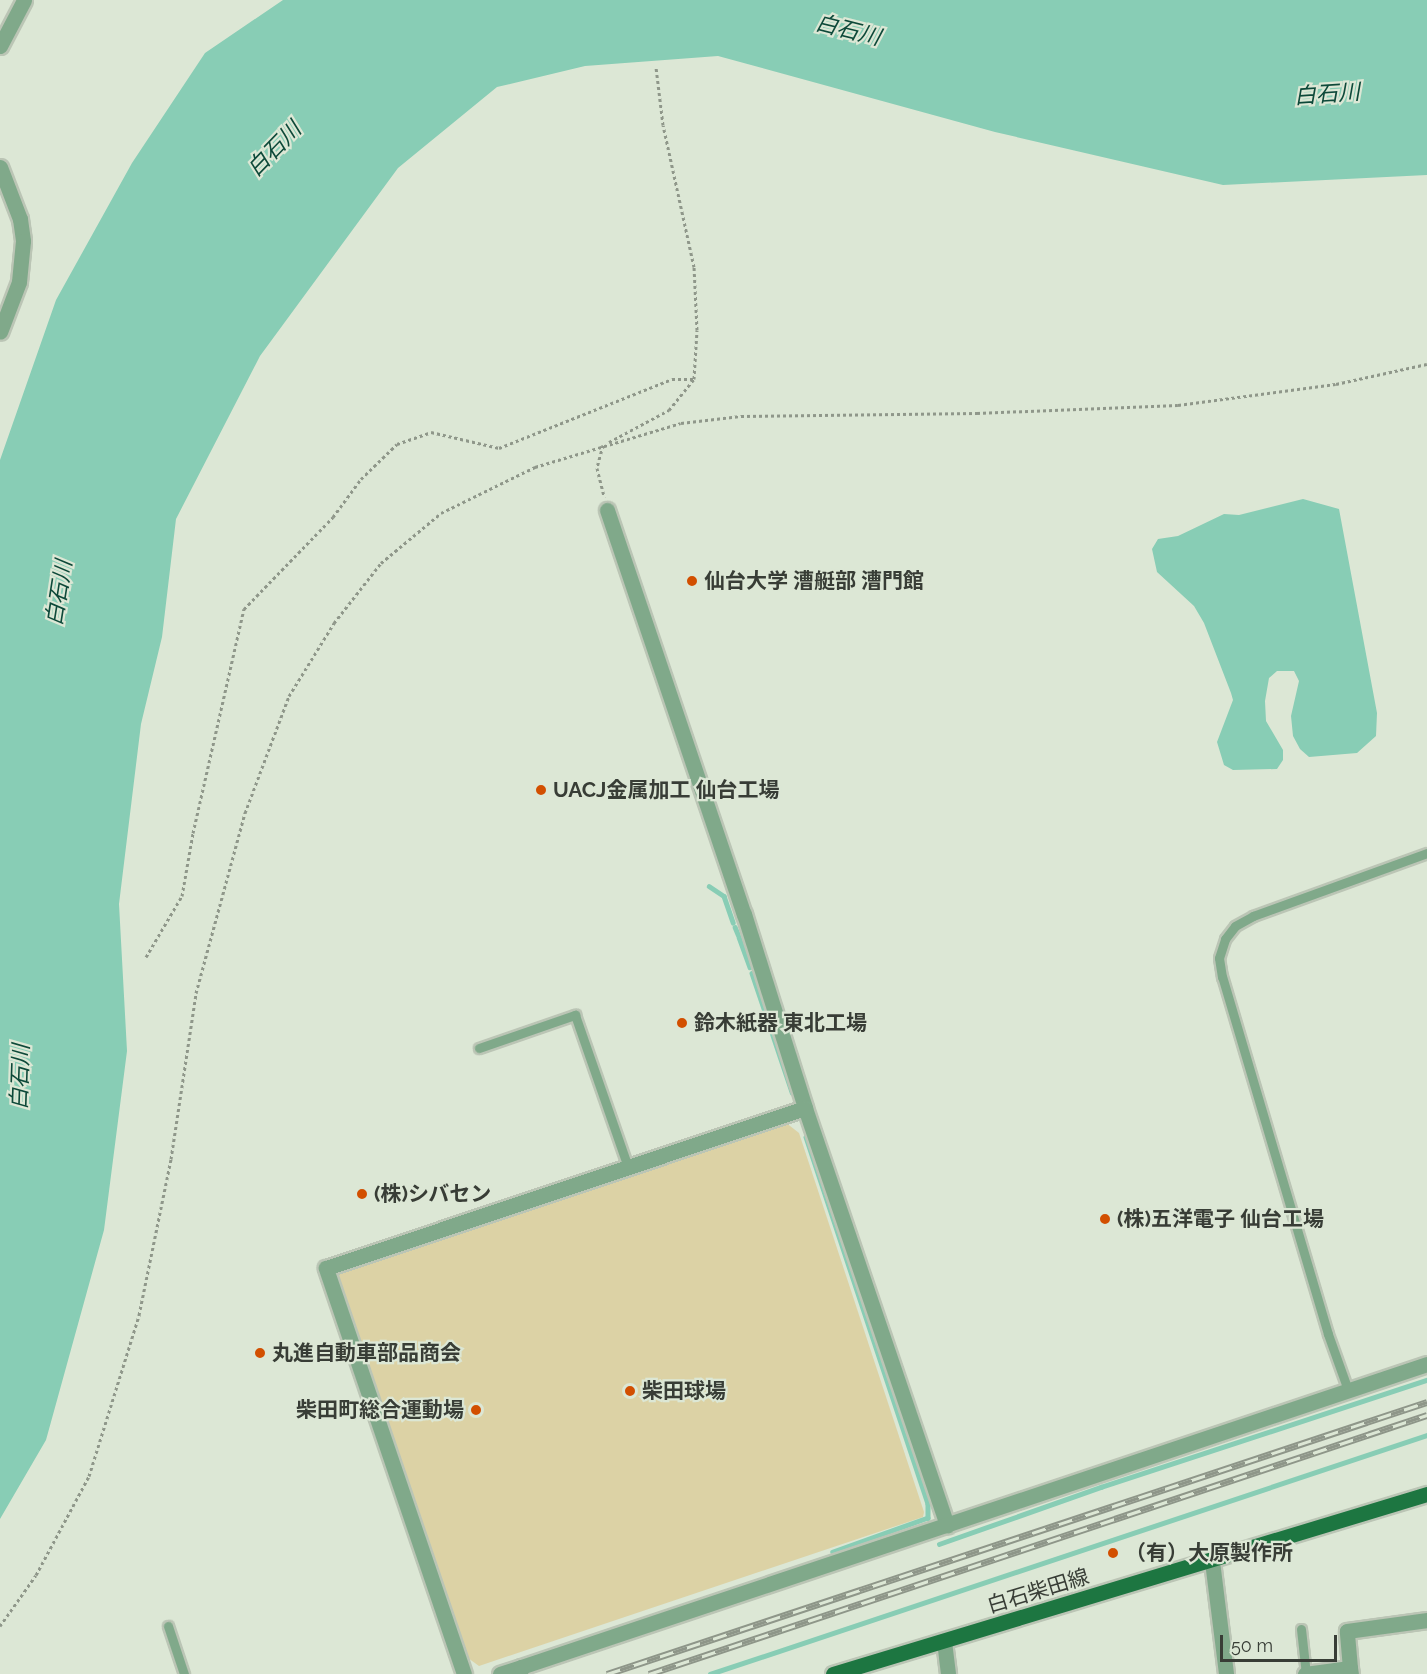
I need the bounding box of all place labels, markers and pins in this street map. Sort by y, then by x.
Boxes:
place label: 仙台大学 漕艇部 漕門館 [704,568,924,594]
marker: 仙台大学 漕艇部 漕門館 [685,574,699,588]
place label: UACJ金属加工 仙台工場 [553,777,779,803]
marker: UACJ金属加工 仙台工場 [534,783,548,797]
place label: 鈴木紙器 東北工場 [694,1010,867,1036]
marker: 鈴木紙器 東北工場 [675,1016,689,1030]
place label: (株)シバセン [374,1181,492,1207]
marker: (株)シバセン [355,1187,369,1201]
place label: (株)五洋電子 仙台工場 [1117,1206,1324,1232]
marker: (株)五洋電子 仙台工場 [1098,1212,1112,1226]
place label: 丸進自動車部品商会 [272,1340,461,1366]
marker: 丸進自動車部品商会 [253,1346,267,1360]
place label: 柴田球場 [642,1378,726,1404]
marker: 柴田球場 [623,1384,637,1398]
place label: 柴田町総合運動場 [296,1397,464,1423]
marker: 柴田町総合運動場 [469,1403,483,1417]
place label: （有）大原製作所 [1125,1540,1293,1566]
marker: （有）大原製作所 [1106,1546,1120,1560]

